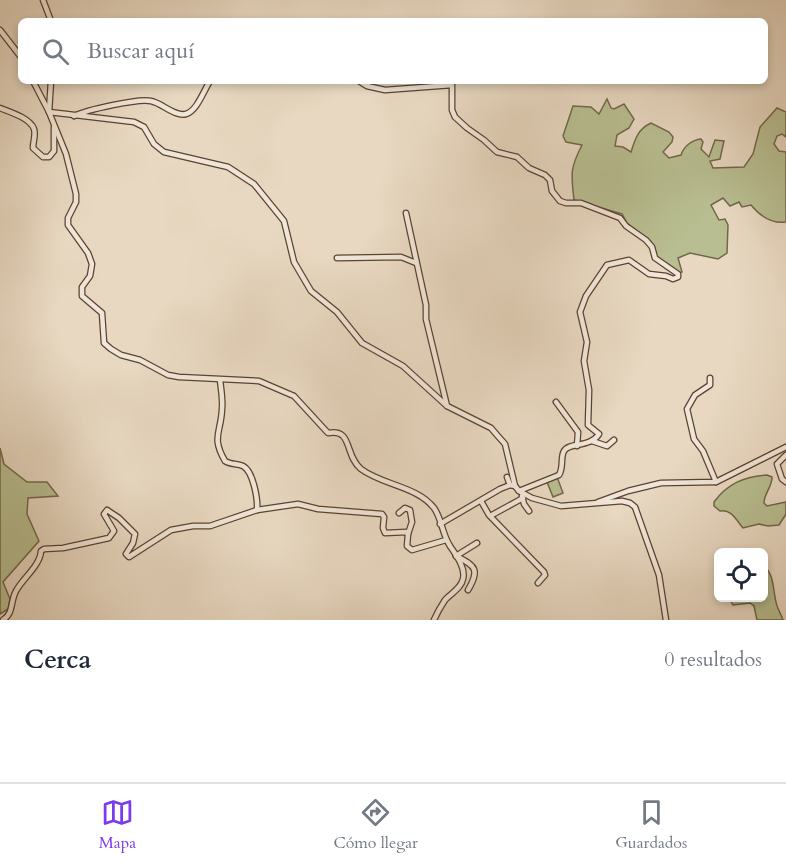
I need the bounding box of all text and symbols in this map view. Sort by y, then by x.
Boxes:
search box [18,18,768,84]
icon: search [39,35,72,68]
text: Buscar aquí [87,36,194,66]
map controls [714,548,768,602]
button: locate [714,548,768,602]
text: Cerca [24,642,91,677]
text: 0 resultados [664,646,762,673]
tab: Mapa [99,796,136,854]
tab: Cómo llegar [333,796,418,854]
tab: Guardados [615,796,687,854]

